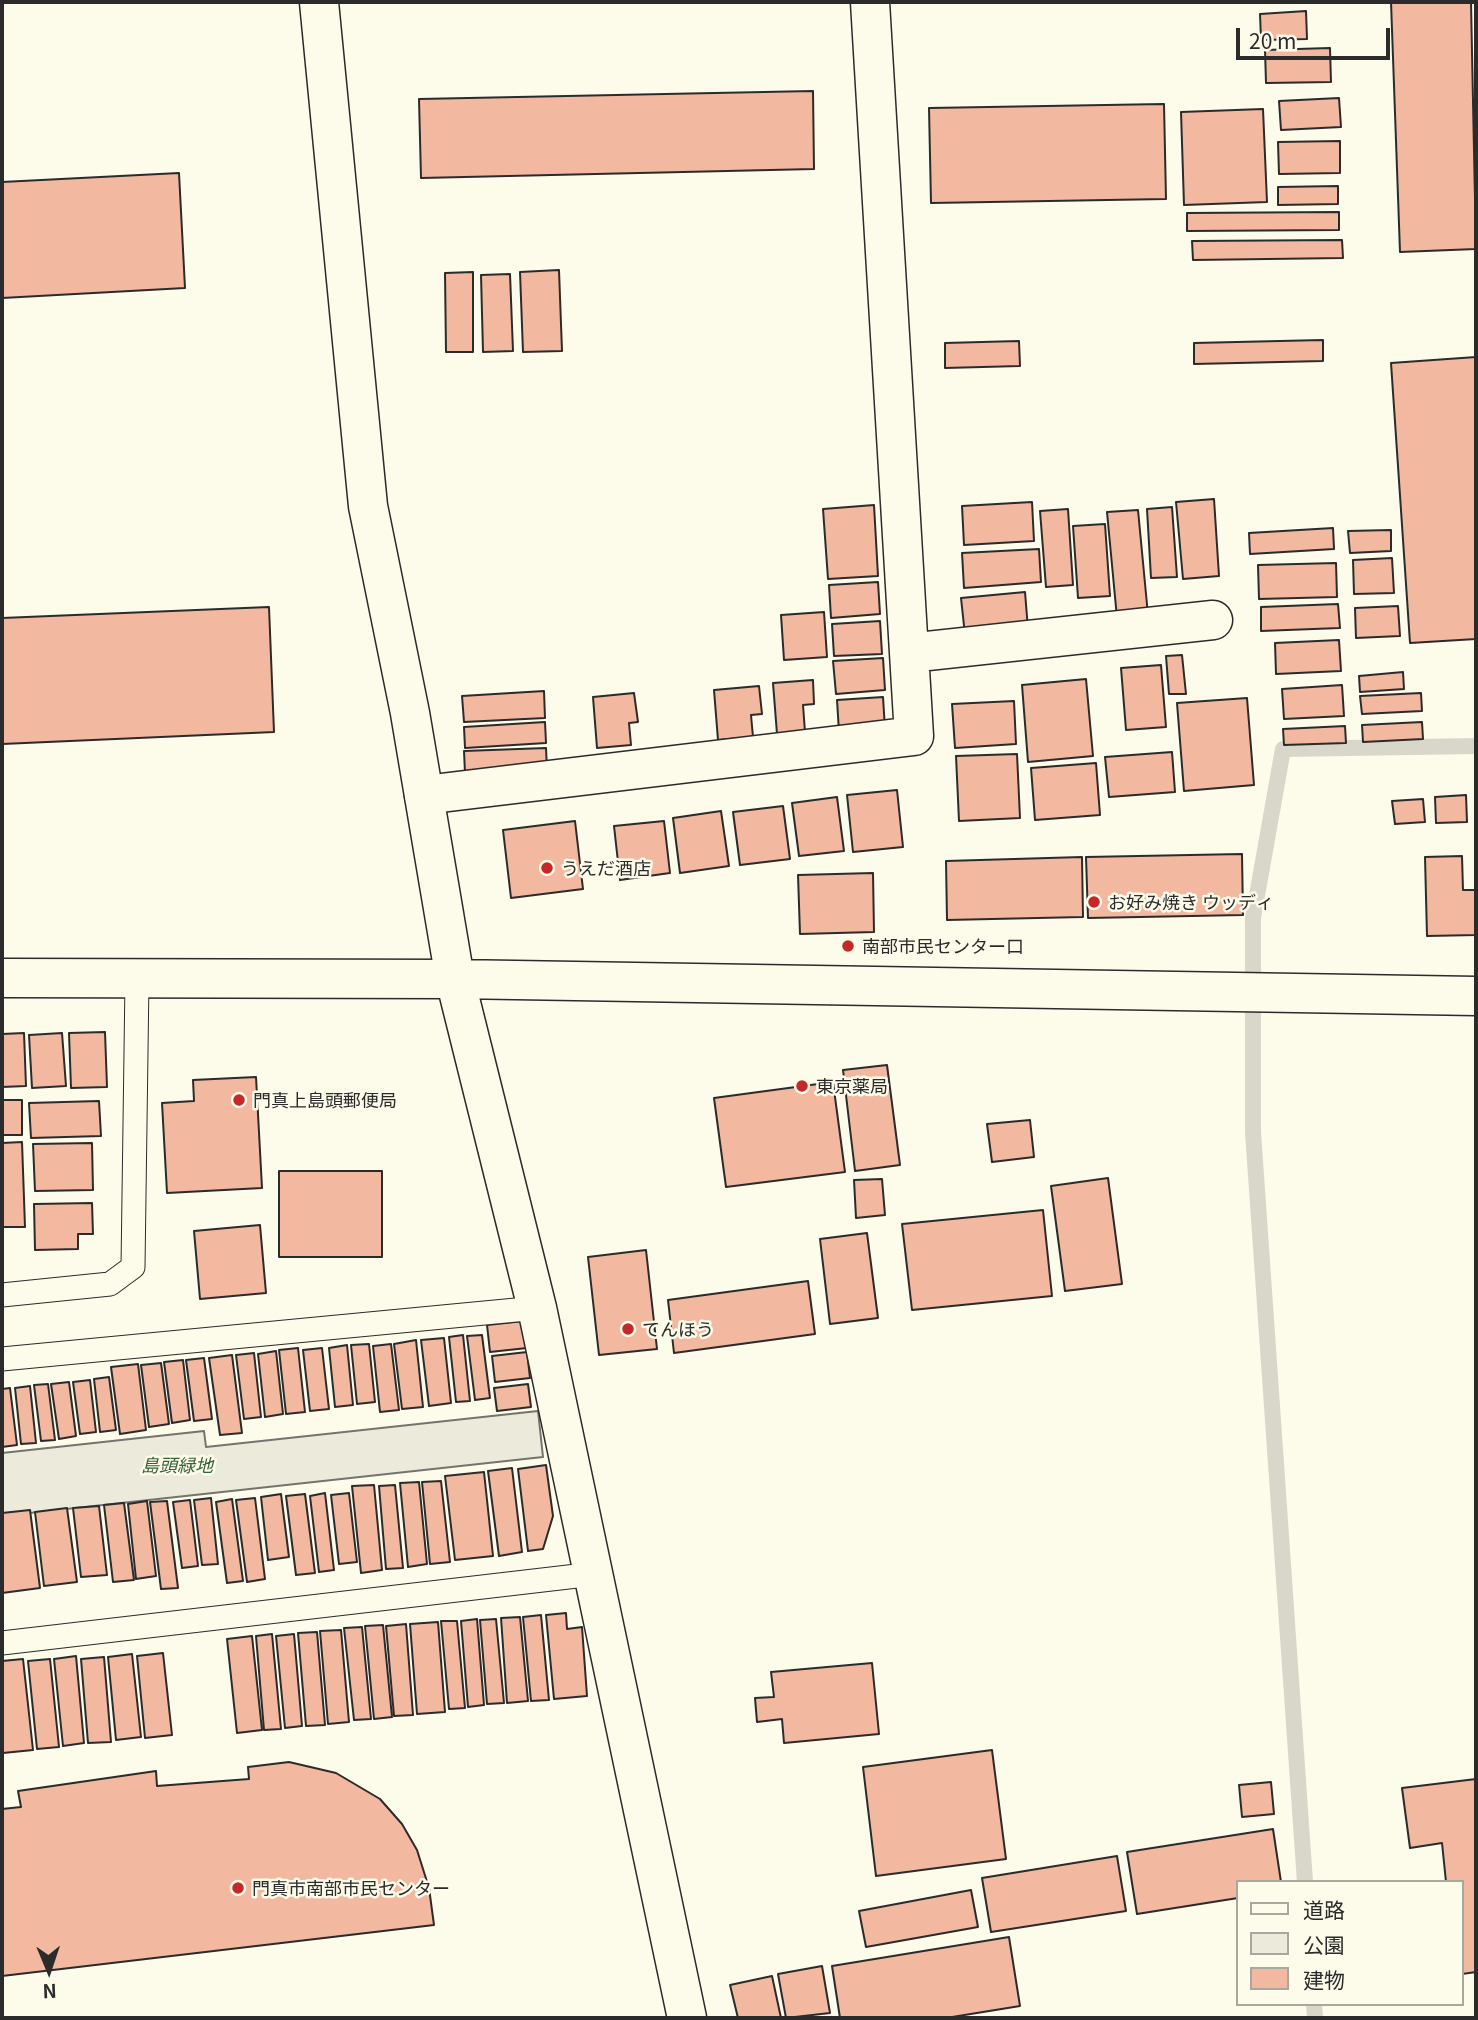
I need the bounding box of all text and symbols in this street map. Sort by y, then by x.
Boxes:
scale bar [1240,14,1394,58]
text: 20 m [1249,25,1296,55]
place label: うえだ酒店 [561,857,651,879]
marker: うえだ酒店 [539,860,555,876]
place label: お好み焼き ウッディ [1108,891,1274,913]
marker: お好み焼き ウッディ [1086,894,1102,910]
place label: 南部市民センター口 [862,935,1024,957]
marker: 南部市民センター口 [840,938,856,954]
place label: 東京薬局 [816,1075,888,1097]
marker: 東京薬局 [794,1078,810,1094]
place label: 門真上島頭郵便局 [253,1089,397,1111]
marker: 門真上島頭郵便局 [231,1092,247,1108]
place label: てんほう [642,1318,714,1340]
marker: てんほう [620,1321,636,1337]
park label: 島頭緑地 [141,1454,213,1476]
place label: 門真市南部市民センター [252,1877,450,1899]
marker: 門真市南部市民センター [230,1880,246,1896]
legend [1236,1880,1464,2006]
text: 道路 [1303,1894,1345,1924]
text: 公園 [1303,1929,1345,1959]
north arrow [14,1936,84,2006]
text: 建物 [1303,1964,1345,1994]
text: N [42,1979,57,2006]

